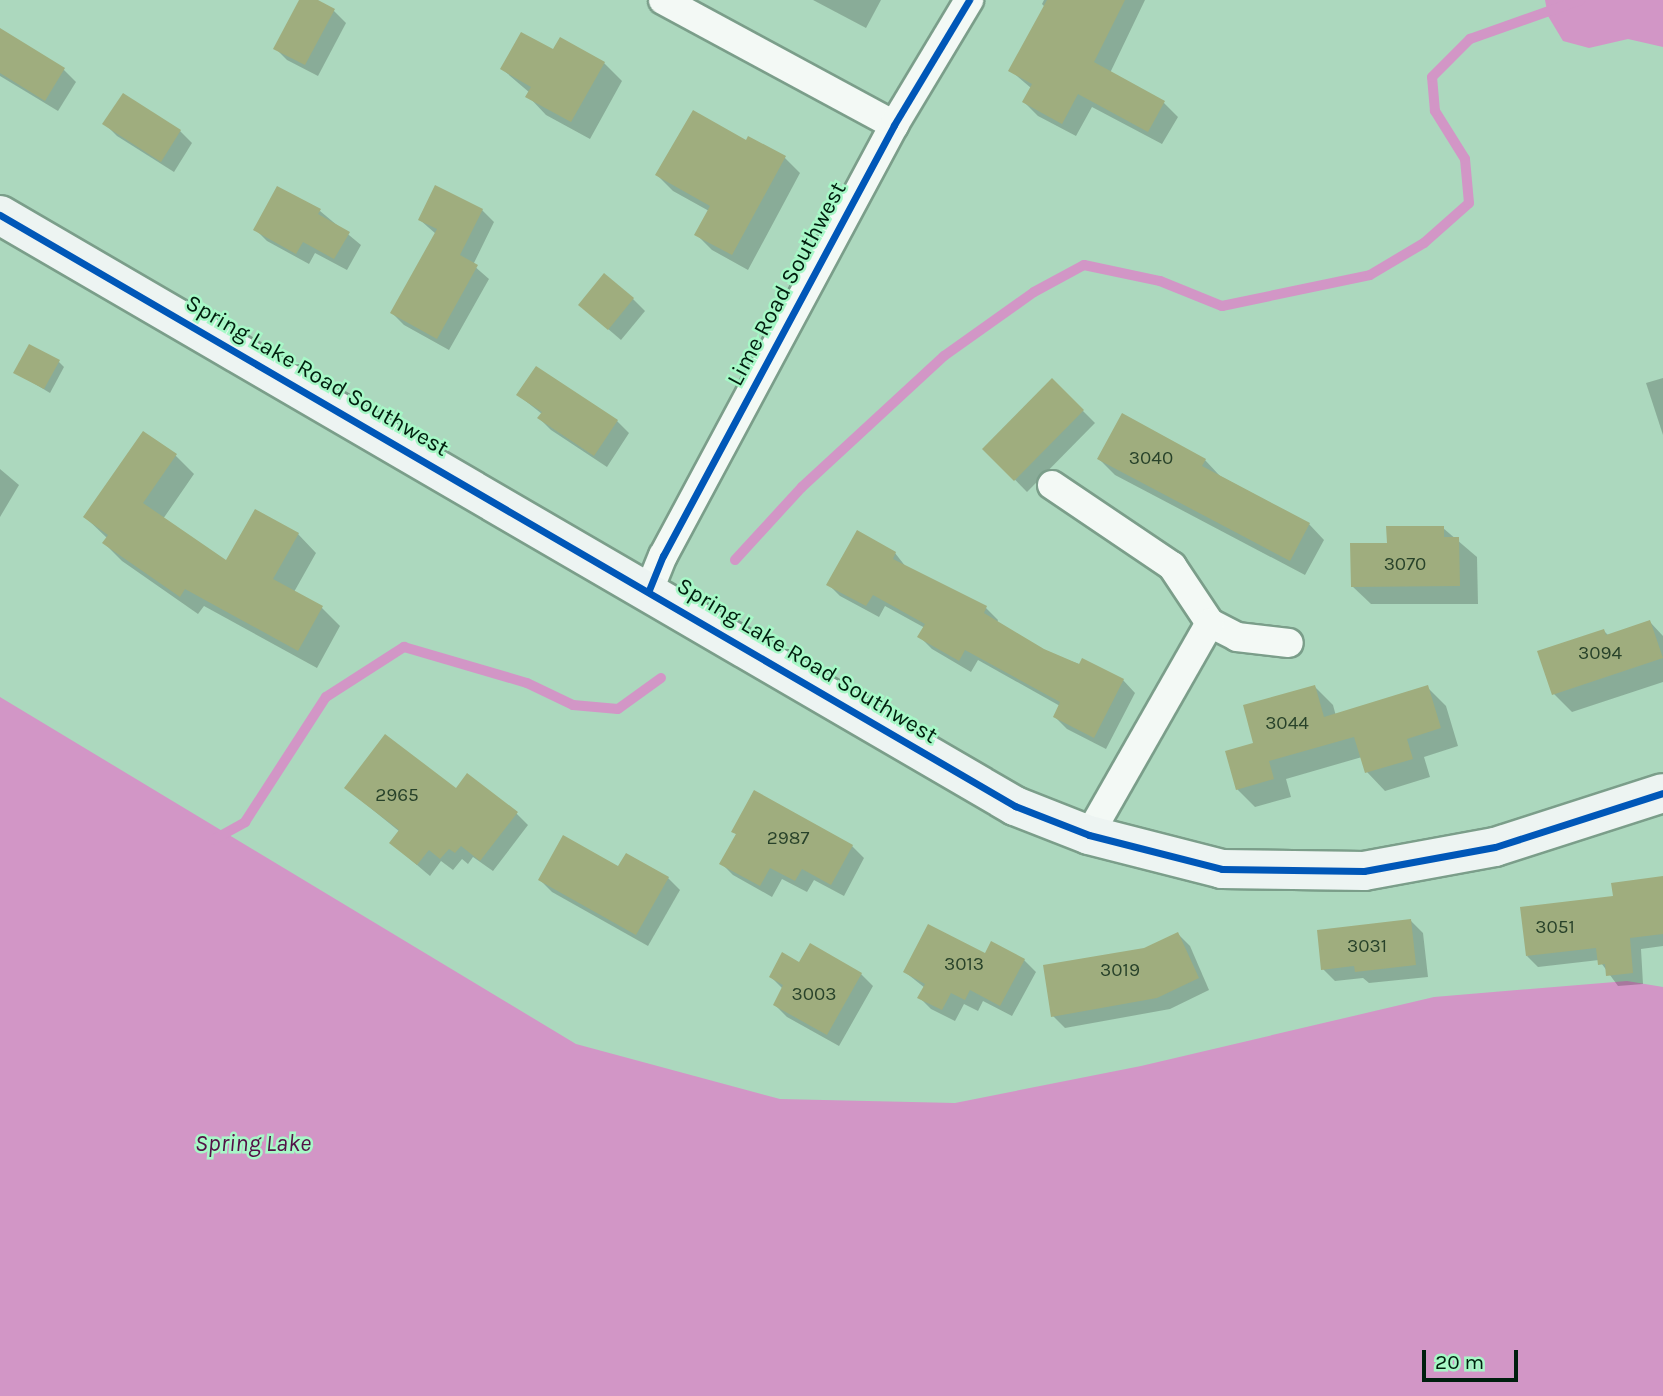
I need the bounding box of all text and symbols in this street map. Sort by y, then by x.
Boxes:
street label: Lime Road Southwest [722,177,852,391]
street label: Spring Lake Road Southwest [181,289,453,463]
house number: 3040 [1129,448,1173,470]
house number: 3070 [1384,554,1426,576]
street label: Spring Lake Road Southwest [672,572,942,750]
house number: 3094 [1578,643,1622,665]
house number: 3044 [1265,713,1309,735]
house number: 2965 [375,785,419,807]
house number: 2987 [767,828,809,850]
house number: 3051 [1535,917,1575,939]
house number: 3031 [1347,936,1387,958]
house number: 3013 [944,954,984,976]
house number: 3019 [1100,960,1140,982]
house number: 3003 [792,984,836,1006]
water label: Spring Lake [195,1130,311,1158]
scale bar [1425,1336,1521,1380]
text: 20 m [1435,1350,1484,1374]

